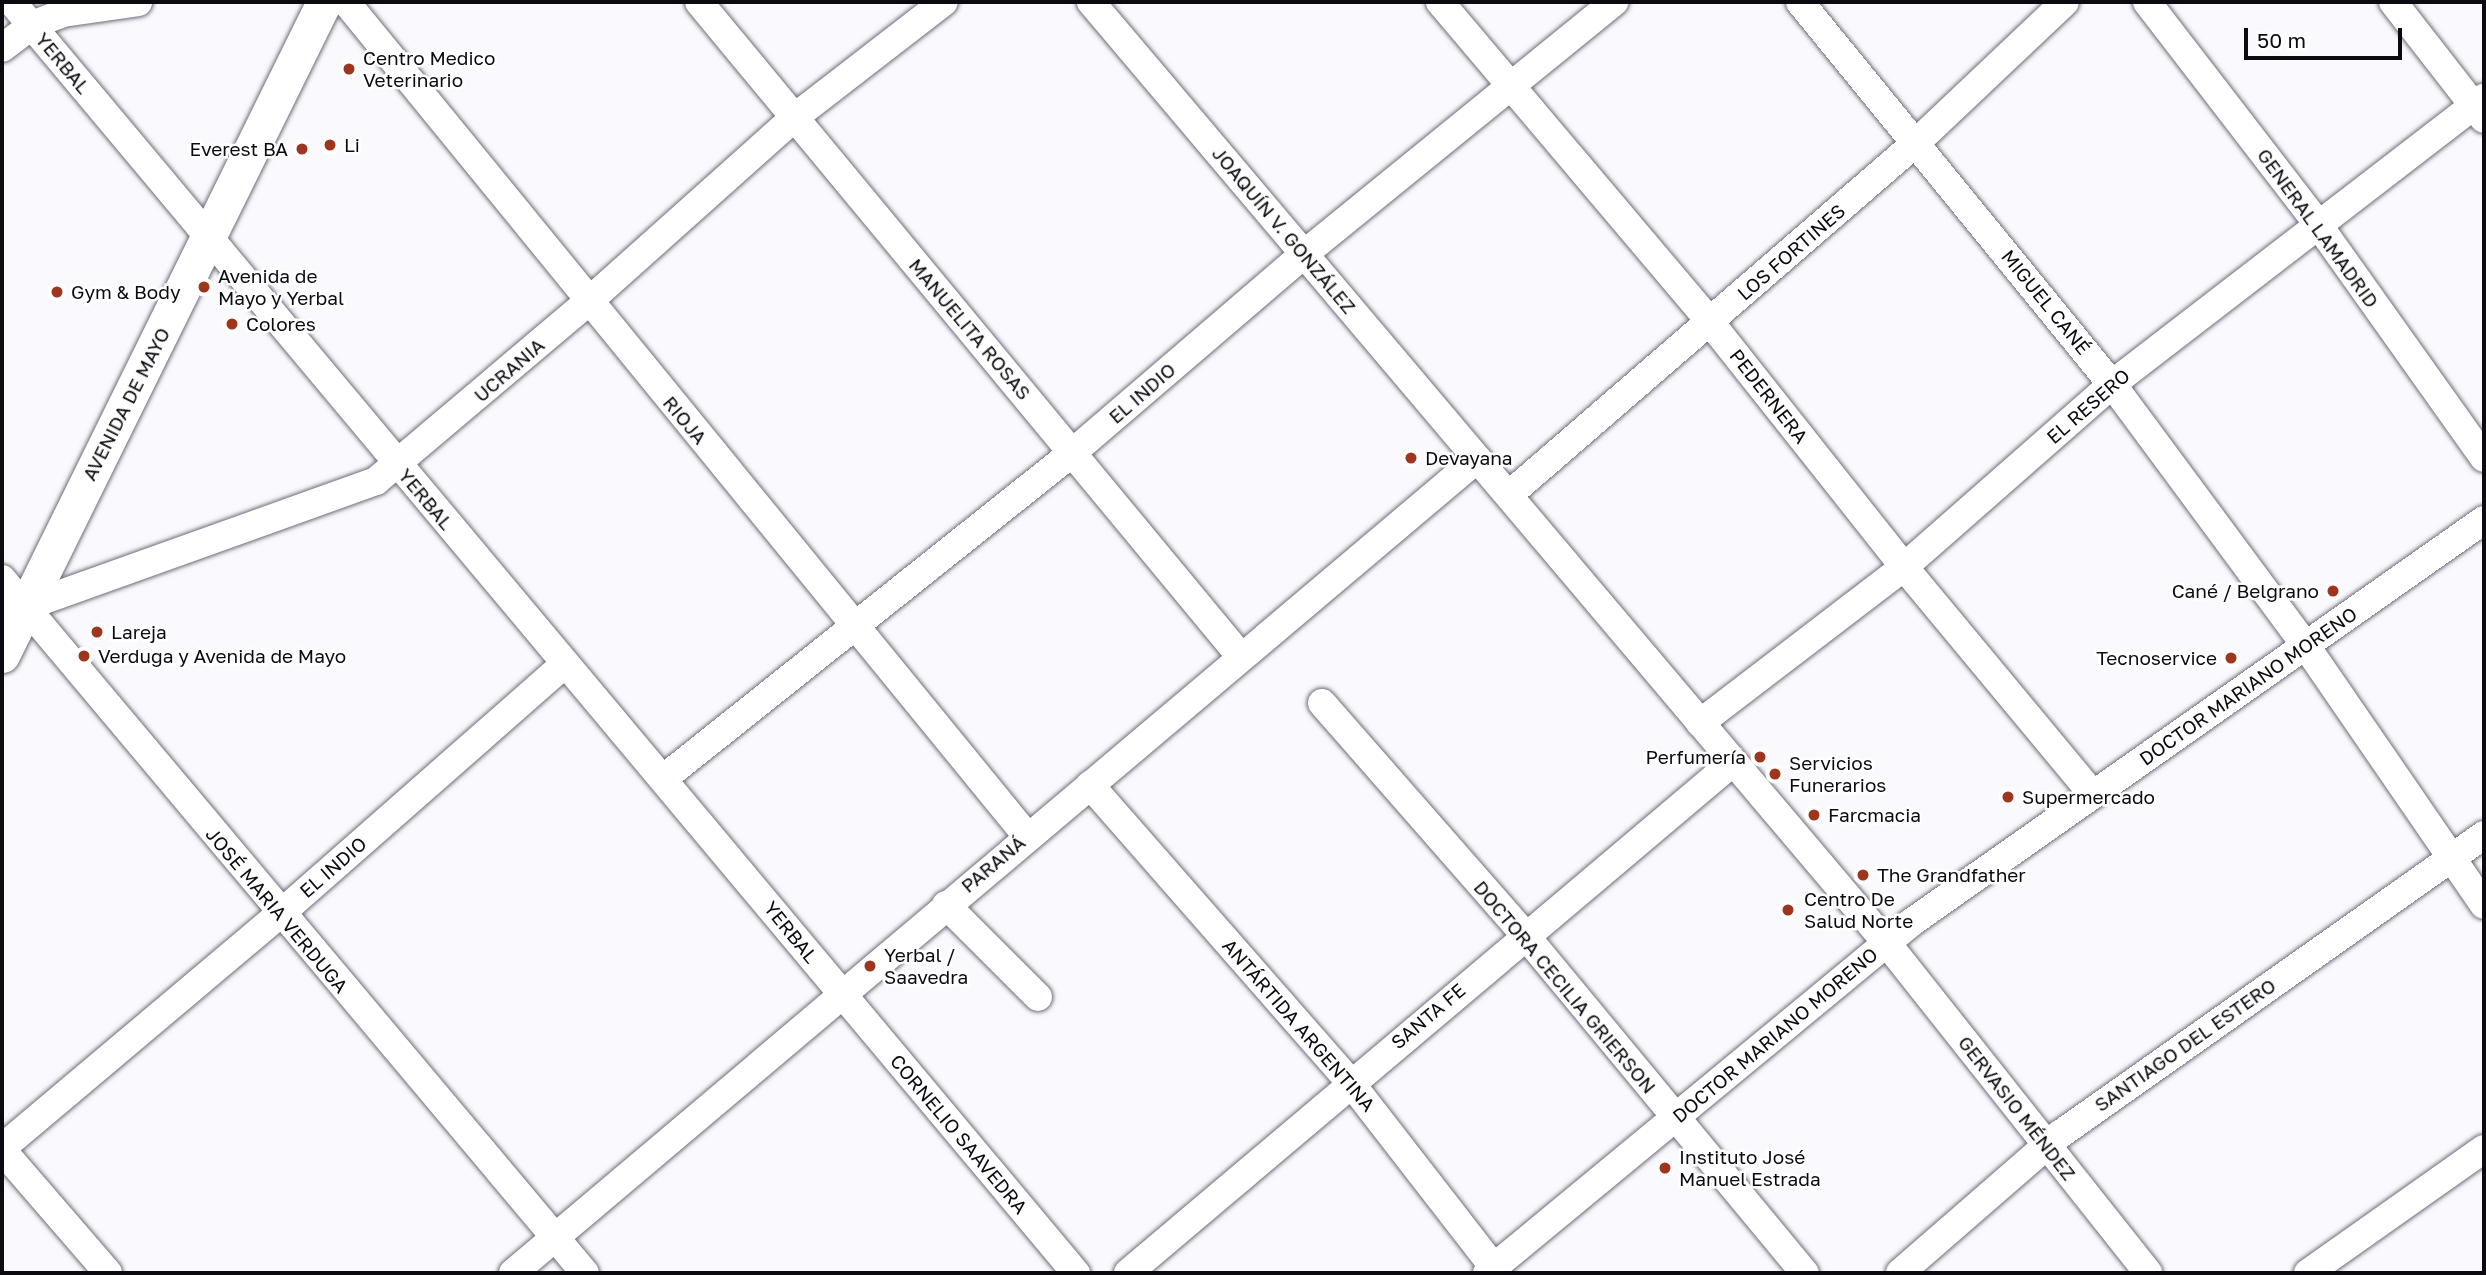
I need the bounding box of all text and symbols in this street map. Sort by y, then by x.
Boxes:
scale bar [2248,14,2406,58]
text: 50 m [2257,27,2306,53]
street label: YERBAL [31,28,95,98]
place label: Centro Medico Veterinario [363,47,495,91]
marker: Centro Medico Veterinario [341,61,357,77]
place label: Li [344,134,360,156]
marker: Li [322,137,338,153]
place label: Everest BA [190,138,288,160]
marker: Everest BA [294,141,310,157]
street label: JOAQUÍN V. GONZÁLEZ [1208,142,1360,318]
street label: GENERAL LAMADRID [2253,144,2383,312]
street label: LOS FORTINES [1733,199,1849,305]
street label: MIGUEL CANÉ [1997,245,2095,359]
street label: MANUELITA ROSAS [904,254,1036,404]
place label: Avenida de Mayo y Yerbal [218,265,344,309]
marker: Avenida de Mayo y Yerbal [196,279,212,295]
place label: Gym & Body [71,281,181,303]
marker: Gym & Body [49,284,65,300]
place label: Colores [246,313,316,335]
marker: Colores [224,316,240,332]
street label: AVENIDA DE MAYO [78,324,174,484]
street label: UCRANIA [469,333,549,407]
street label: PEDERNERA [1725,344,1813,448]
street label: EL INDIO [1104,358,1180,428]
street label: EL RESERO [2042,364,2134,448]
street label: RIOJA [658,391,712,449]
place label: Devayana [1425,447,1513,469]
marker: Devayana [1403,450,1419,466]
street label: YERBAL [394,464,458,534]
place label: Cané / Belgrano [2172,580,2319,602]
marker: Cané / Belgrano [2325,583,2341,599]
street label: DOCTOR MARIANO MORENO [2135,602,2361,770]
place label: Lareja [111,621,167,643]
marker: Lareja [89,624,105,640]
place label: Verduga y Avenida de Mayo [98,645,346,667]
place label: Tecnoservice [2096,647,2217,669]
marker: Verduga y Avenida de Mayo [76,648,92,664]
marker: Tecnoservice [2223,650,2239,666]
place label: Perfumería [1645,746,1746,768]
marker: Perfumería [1752,749,1768,765]
place label: Servicios Funerarios [1789,752,1886,796]
marker: Servicios Funerarios [1767,766,1783,782]
place label: Supermercado [2022,786,2155,808]
marker: Supermercado [2000,789,2016,805]
place label: Farcmacia [1828,804,1921,826]
marker: Farcmacia [1806,807,1822,823]
street label: JOSÉ MARIA VERDUGA [201,823,353,997]
street label: PARANÁ [956,831,1030,897]
street label: EL INDIO [295,832,371,902]
place label: The Grandfather [1877,864,2026,886]
marker: The Grandfather [1855,867,1871,883]
street label: DOCTORA CECILIA GRIERSON [1469,876,1661,1098]
place label: Centro De Salud Norte [1804,888,1913,932]
street label: YERBAL [759,897,823,967]
marker: Centro De Salud Norte [1778,900,1798,920]
street label: ANTÁRTIDA ARGENTINA [1218,934,1380,1116]
street label: DOCTOR MARIANO MORENO [1668,943,1882,1127]
place label: Yerbal / Saavedra [884,944,968,988]
marker: Yerbal / Saavedra [862,958,878,974]
street label: SANTIAGO DEL ESTERO [2090,974,2280,1116]
street label: SANTA FE [1386,978,1470,1054]
street label: GERVASIO MÉNDEZ [1954,1031,2080,1185]
street label: CORNELIO SAAVEDRA [886,1050,1032,1218]
place label: Instituto José Manuel Estrada [1679,1146,1821,1190]
marker: Instituto José Manuel Estrada [1657,1160,1673,1176]

